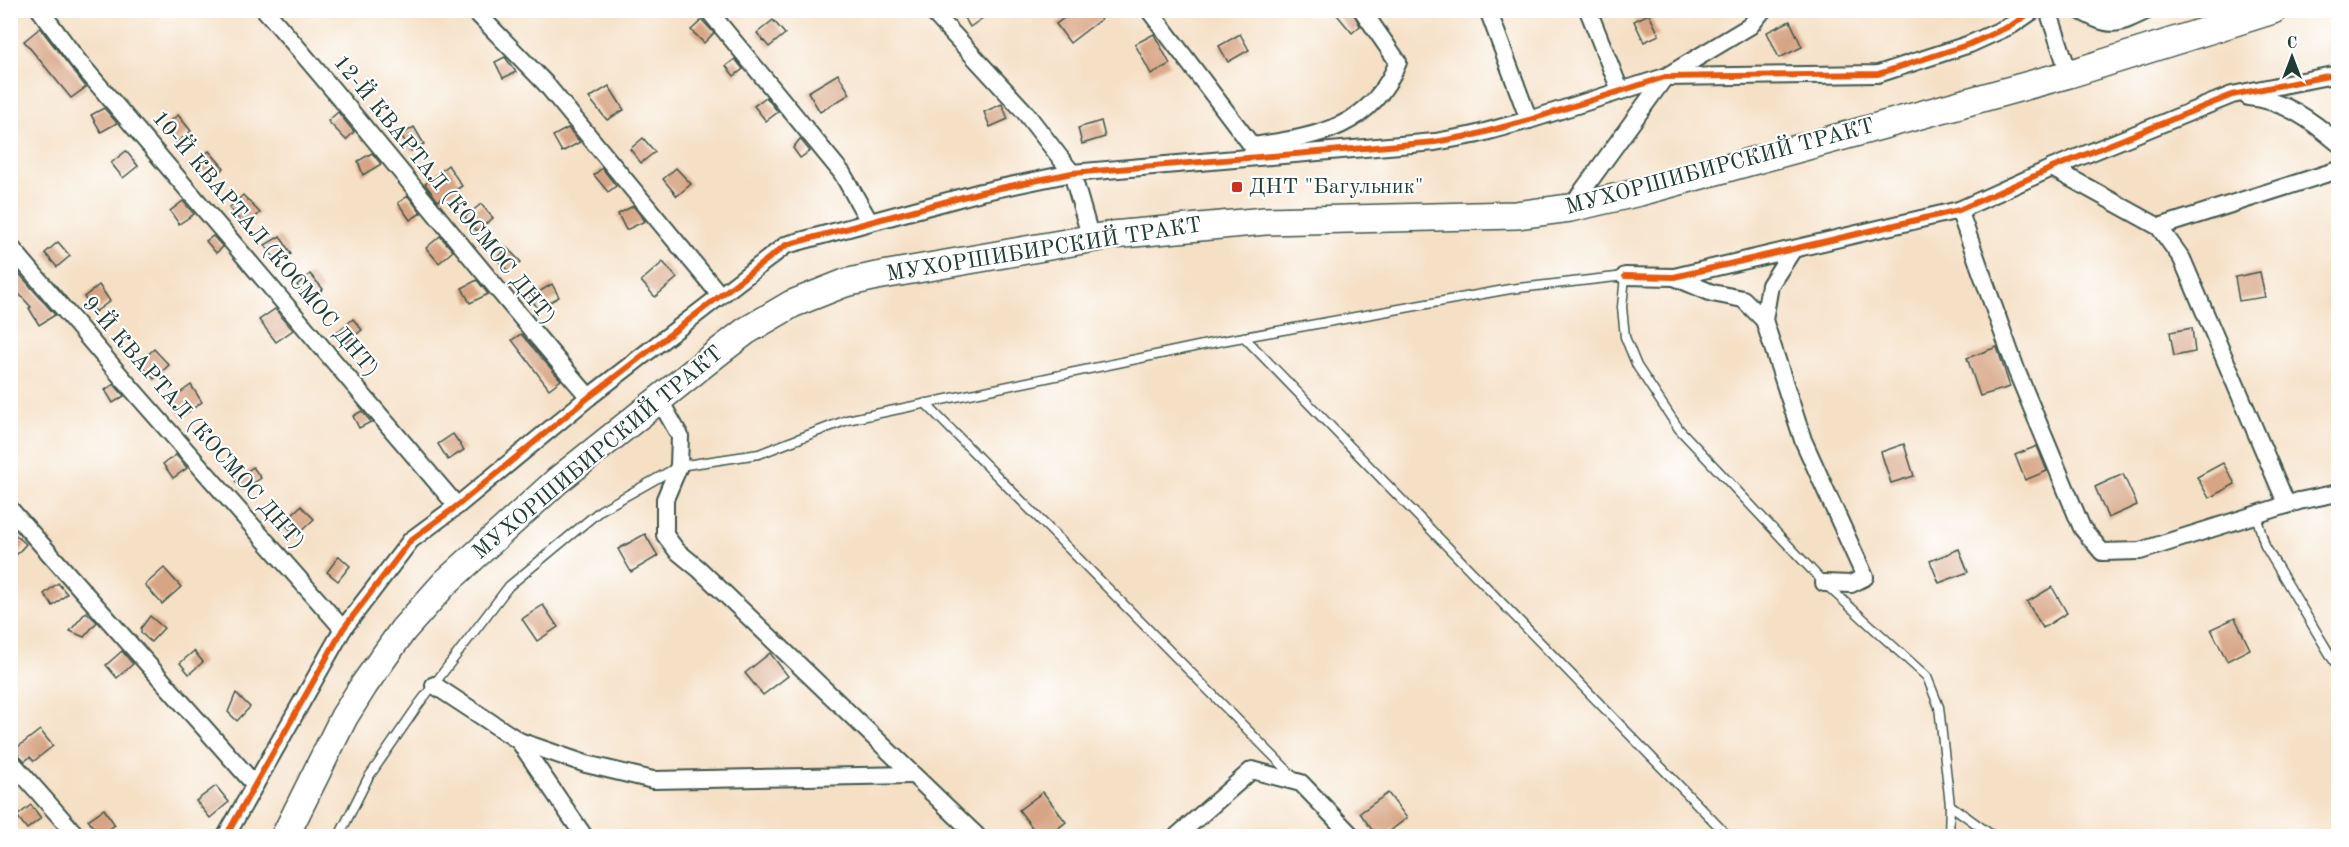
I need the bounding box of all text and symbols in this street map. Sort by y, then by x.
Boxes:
north arrow [2262,27,2322,87]
text: С [2287,36,2297,52]
street label: 12-Й КВАРТАЛ (КОСМОС ДНТ) [329,49,562,329]
street label: 10-Й КВАРТАЛ (КОСМОС ДНТ) [148,105,385,381]
street label: МУХОРШИБИРСКИЙ ТРАКТ [1562,111,1877,219]
place label: ДНТ "Багульник" [1249,176,1423,198]
marker: ДНТ "Багульник" [1230,180,1244,194]
street label: МУХОРШИБИРСКИЙ ТРАКТ [884,210,1203,286]
street label: 9-Й КВАРТАЛ (КОСМОС ДНТ) [78,290,311,553]
street label: МУХОРШИБИРСКИЙ ТРАКТ [466,339,727,564]

